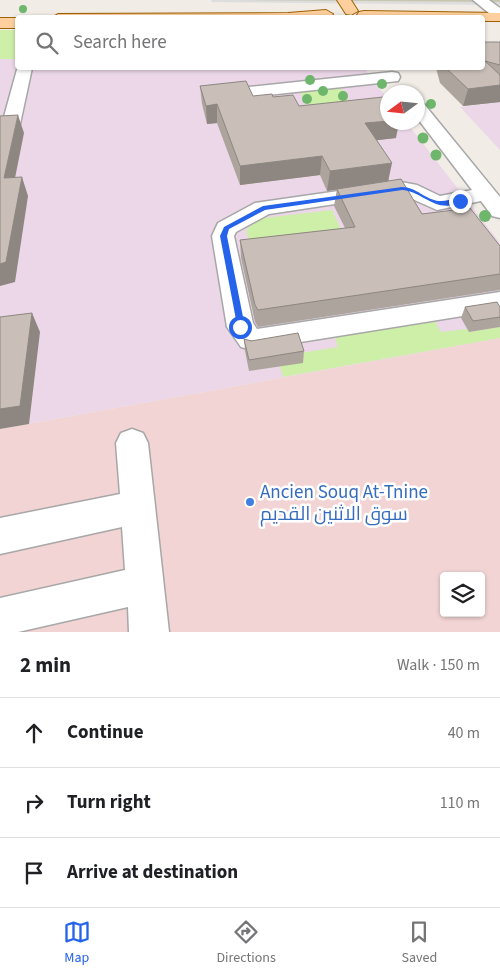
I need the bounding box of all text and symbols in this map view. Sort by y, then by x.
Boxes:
search box [15,15,485,70]
icon: search [33,29,61,57]
text: Search here [73,29,167,56]
north arrow [380,85,425,130]
route end [449,190,472,213]
route start [229,316,252,339]
place label: Ancien Souq At-Tnine سوق الاثنين القديم [260,479,428,528]
marker: Ancien Souq At-Tnine سوق الاثنين القديم [244,496,256,508]
map controls [440,572,485,617]
button: layers [440,572,485,617]
text: 2 min [20,650,71,680]
text: Walk · 150 m [397,654,480,676]
icon: ahead [20,719,48,747]
text: Continue [67,719,144,746]
text: 40 m [448,722,480,744]
icon: right [20,789,48,817]
text: Turn right [67,789,151,816]
text: 110 m [440,792,480,814]
icon: arrive [20,859,48,887]
text: Arrive at destination [67,859,238,886]
tab: Map [63,918,91,968]
tab: Directions [217,918,276,968]
tab: Saved [401,918,437,968]

